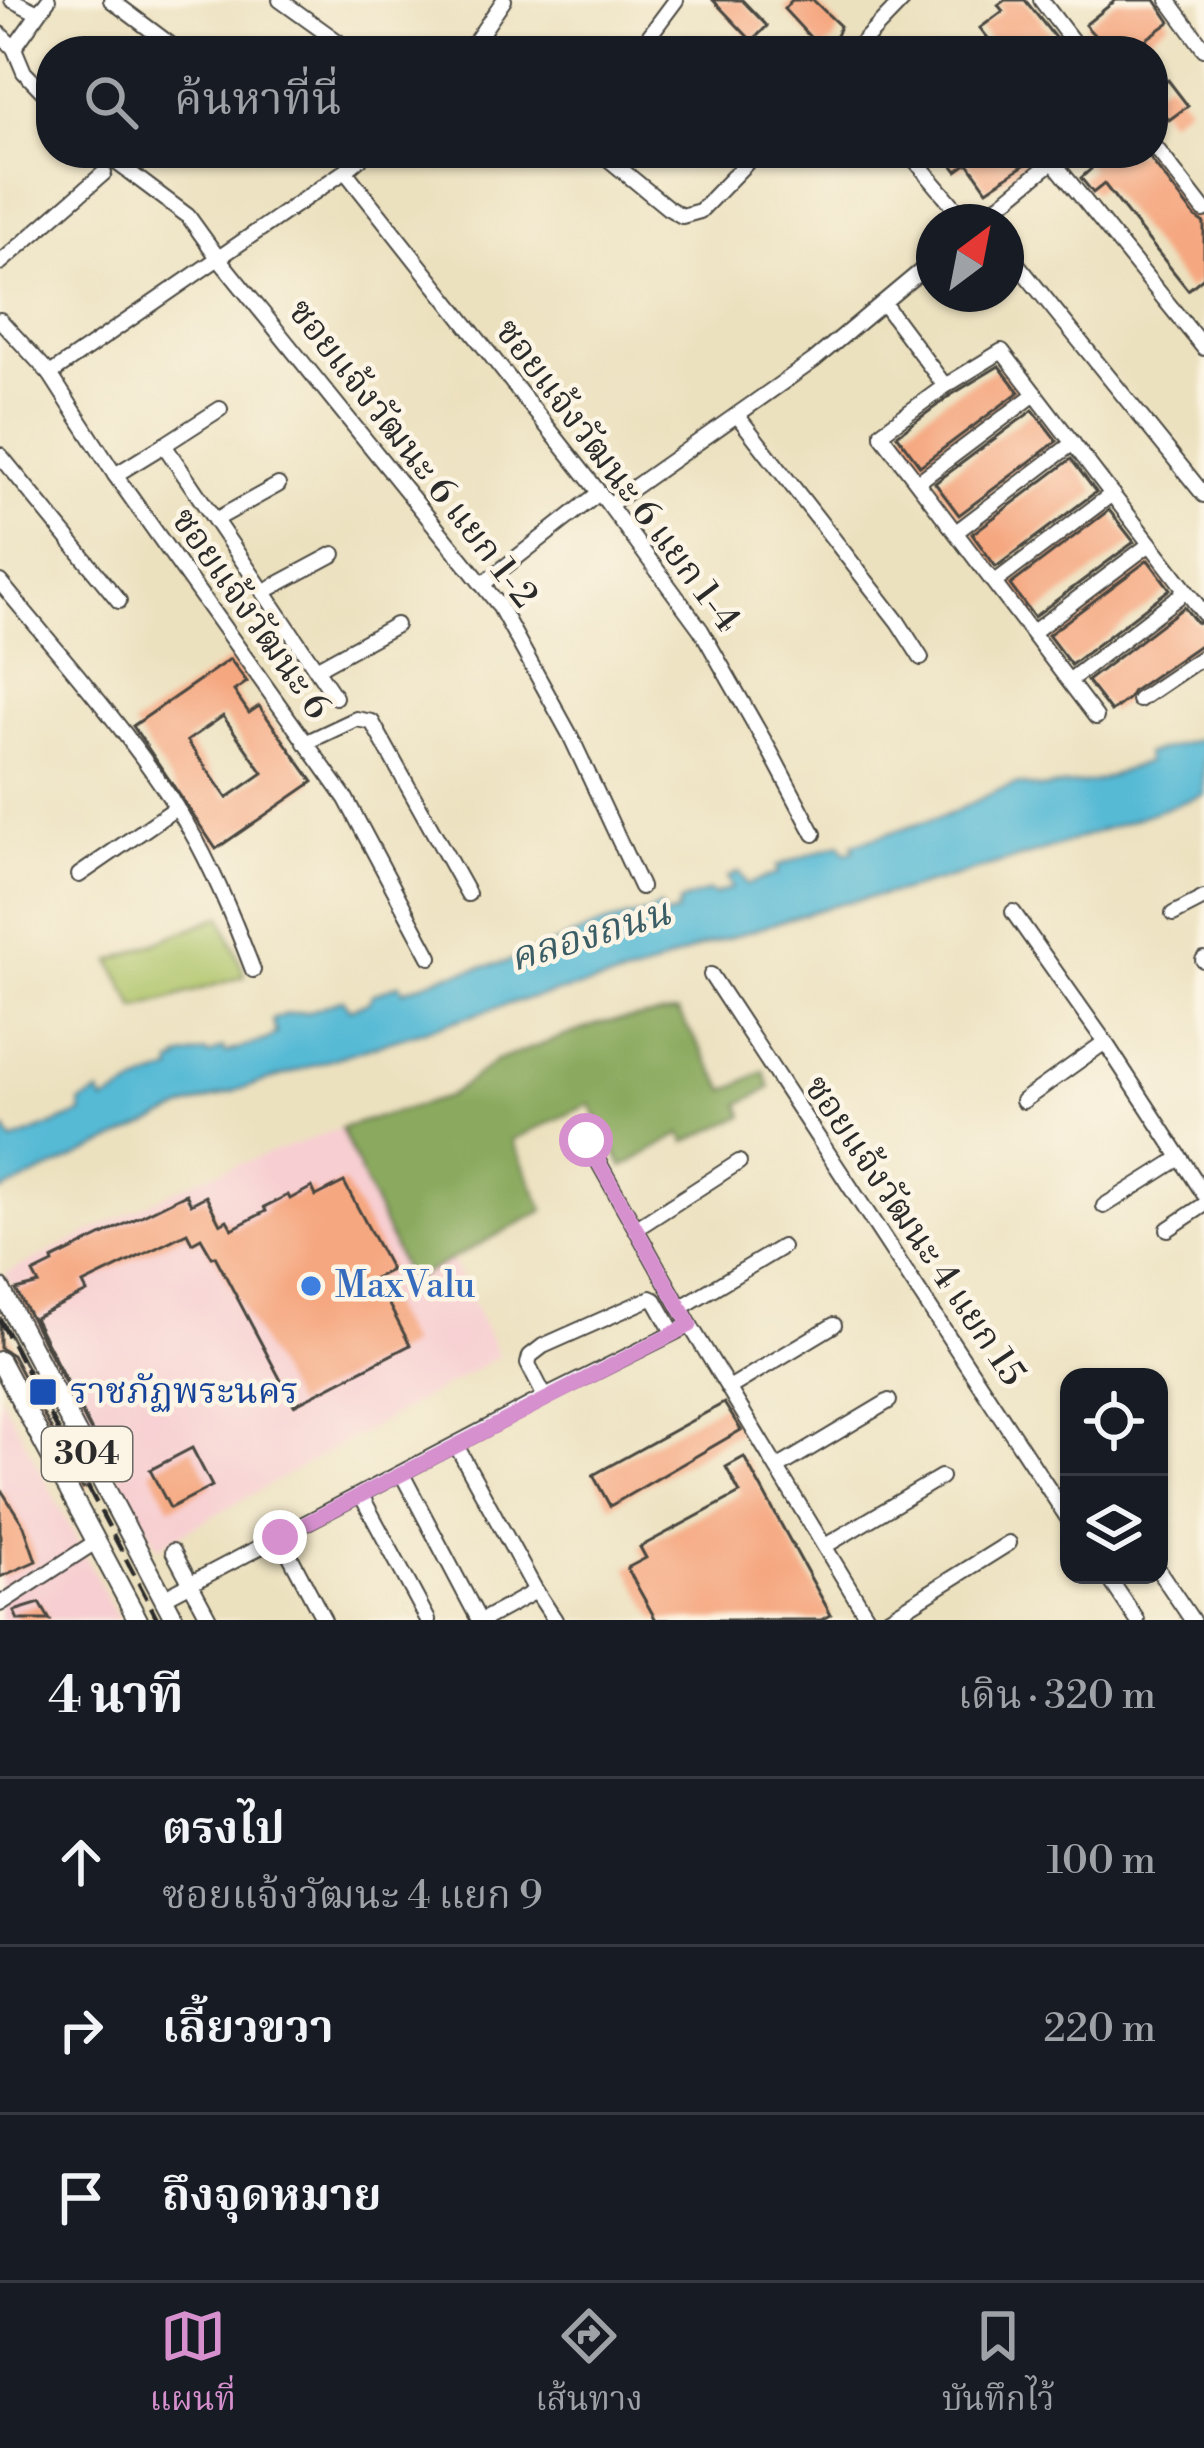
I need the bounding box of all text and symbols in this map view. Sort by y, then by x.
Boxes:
search box [36,36,1168,168]
icon: search [78,69,144,135]
text: ค้นหาที่นี่ [174,72,342,129]
north arrow [916,204,1024,312]
street label: ซอยแจ้งวัฒนะ 6 แยก 1-2 [277,290,547,618]
street label: ซอยแจ้งวัฒนะ 6 แยก 1-4 [484,310,750,642]
street label: ซอยแจ้งวัฒนะ 6 [160,499,340,729]
water label: คลองถนน [504,888,677,984]
street label: ซอยแจ้งวัฒนะ 4 แยก 15 [793,1067,1035,1395]
route start [559,1113,613,1167]
place label: MaxValu [335,1264,476,1309]
marker: MaxValu [298,1273,324,1299]
map controls [1060,1368,1168,1584]
button: locate [1060,1368,1168,1476]
place label: ราชภัฏพระนคร [70,1370,298,1415]
marker: ราชภัฏพระนคร [27,1376,59,1408]
road number: 304 [42,1427,132,1481]
button: layers [1060,1476,1168,1584]
route end [253,1510,307,1564]
text: 4 นาที [48,1665,184,1729]
text: เดิน · 320 m [958,1672,1156,1721]
text: ตรงไป [162,1801,285,1858]
icon: ahead [48,1829,114,1895]
text: 100 m [1047,1837,1156,1886]
text: ซอยแจ้งวัฒนะ 4 แยก 9 [162,1872,543,1921]
icon: right [48,1997,114,2063]
text: เลี้ยวขวา [162,2000,334,2057]
text: 220 m [1043,2005,1156,2054]
icon: arrive [48,2165,114,2231]
text: ถึงจุดหมาย [162,2168,382,2225]
tab: แผนที่ [150,2303,236,2428]
tab: เส้นทาง [535,2303,643,2428]
tab: บันทึกไว้ [942,2303,1054,2428]

